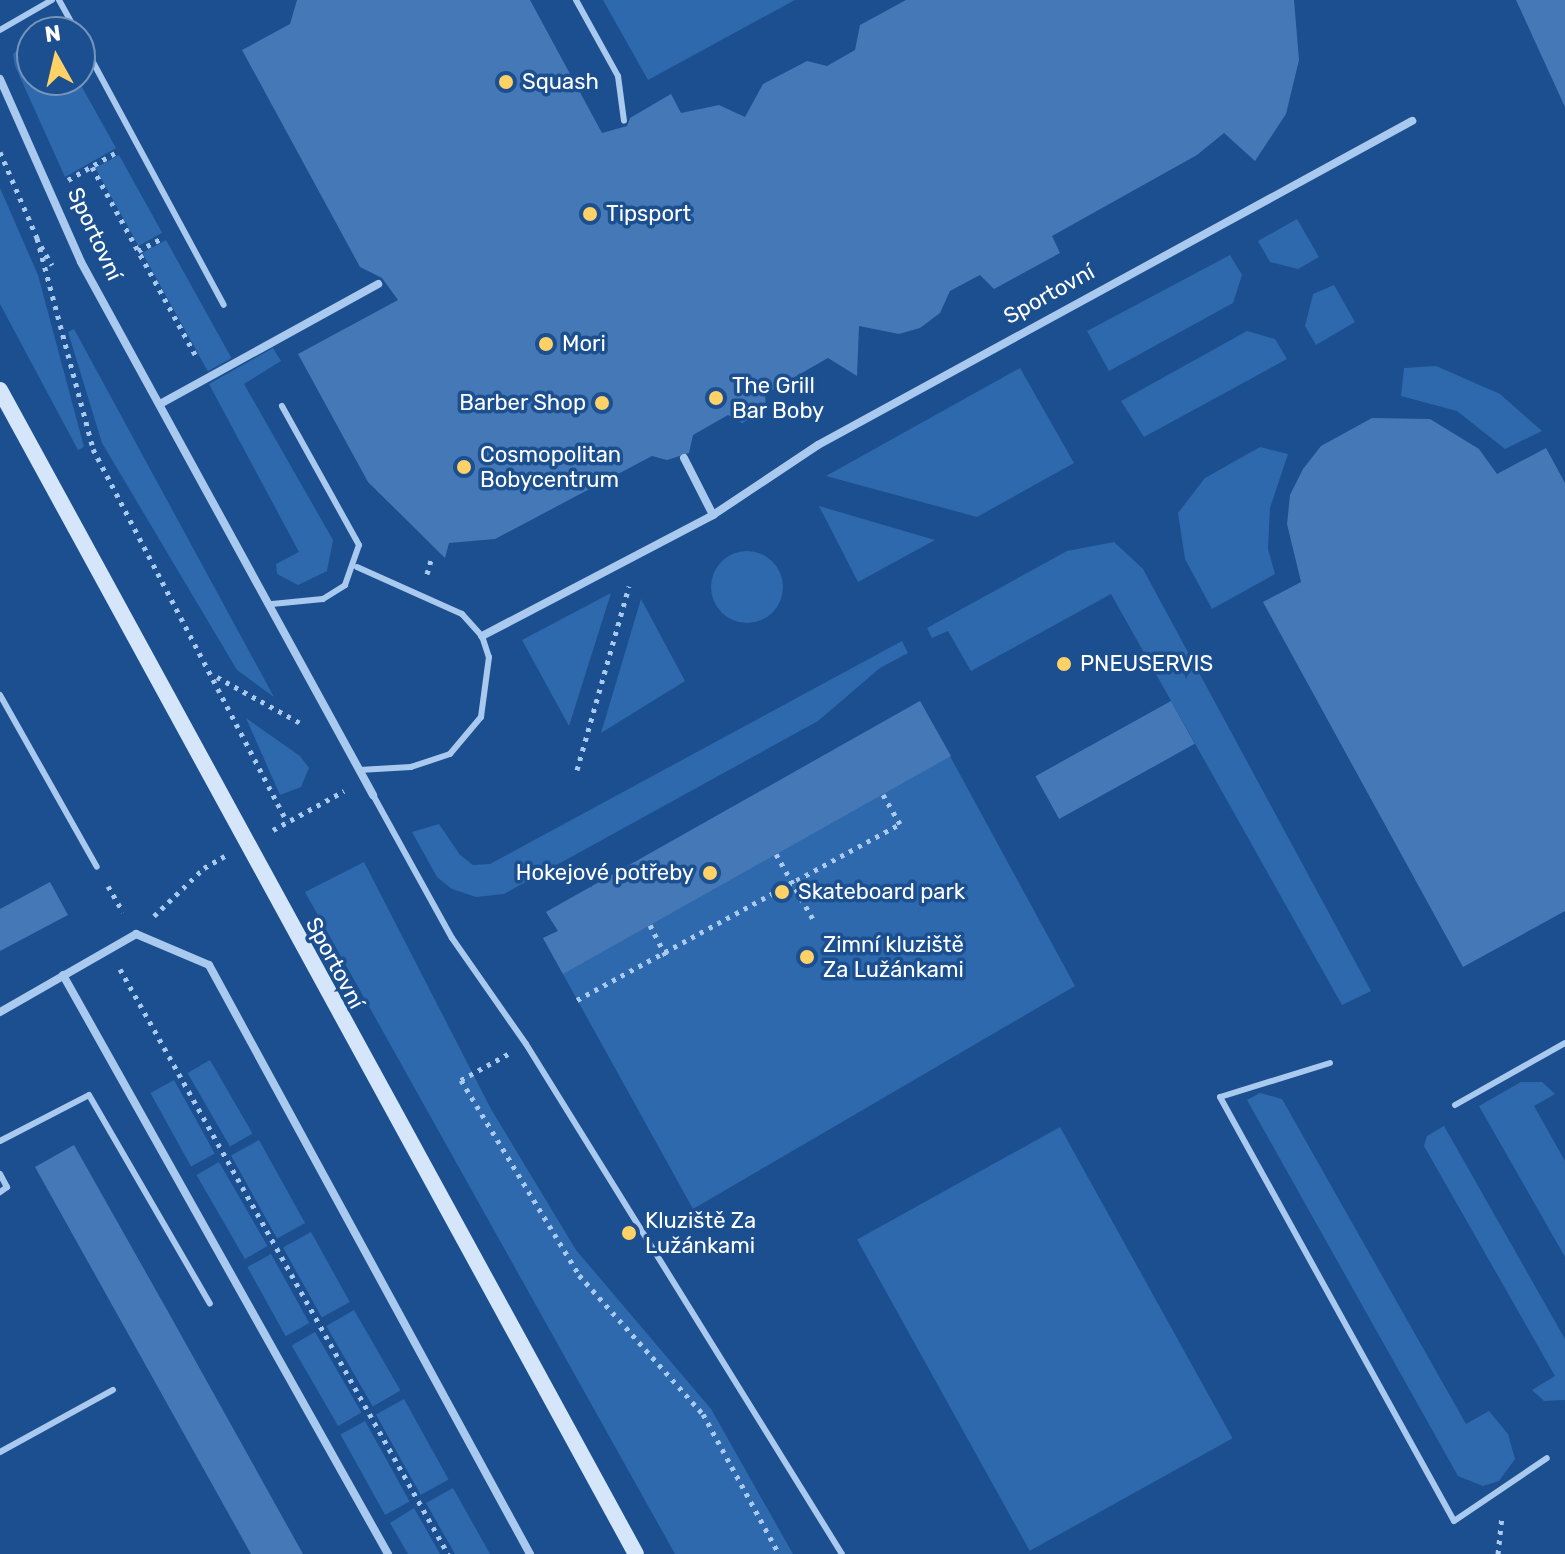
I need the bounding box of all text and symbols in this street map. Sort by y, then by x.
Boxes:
north arrow [16,16,96,96]
text: N [43,19,63,48]
place label: Squash [522,69,599,95]
marker: Squash [497,73,515,91]
street label: Sportovní [62,183,128,285]
place label: Tipsport [606,201,691,227]
marker: Tipsport [581,205,599,223]
street label: Sportovní [999,258,1099,330]
place label: Mori [562,331,606,357]
marker: Mori [537,335,555,353]
place label: The Grill Bar Boby [732,372,825,424]
marker: The Grill Bar Boby [707,389,725,407]
place label: Barber Shop [459,390,586,416]
marker: Barber Shop [593,394,611,412]
place label: Cosmopolitan Bobycentrum [480,441,621,492]
marker: Cosmopolitan Bobycentrum [455,458,473,476]
place label: PNEUSERVIS [1080,651,1213,677]
marker: PNEUSERVIS [1055,655,1073,673]
place label: Hokejové potřeby [516,860,694,886]
marker: Hokejové potřeby [701,864,719,882]
place label: Skateboard park [798,879,965,905]
marker: Skateboard park [773,883,791,901]
street label: Sportovní [300,913,370,1013]
place label: Zimní kluziště Za Lužánkami [823,931,964,982]
marker: Zimní kluziště Za Lužánkami [798,948,816,966]
place label: Kluziště Za Lužánkami [645,1207,756,1258]
marker: Kluziště Za Lužánkami [620,1224,638,1242]

